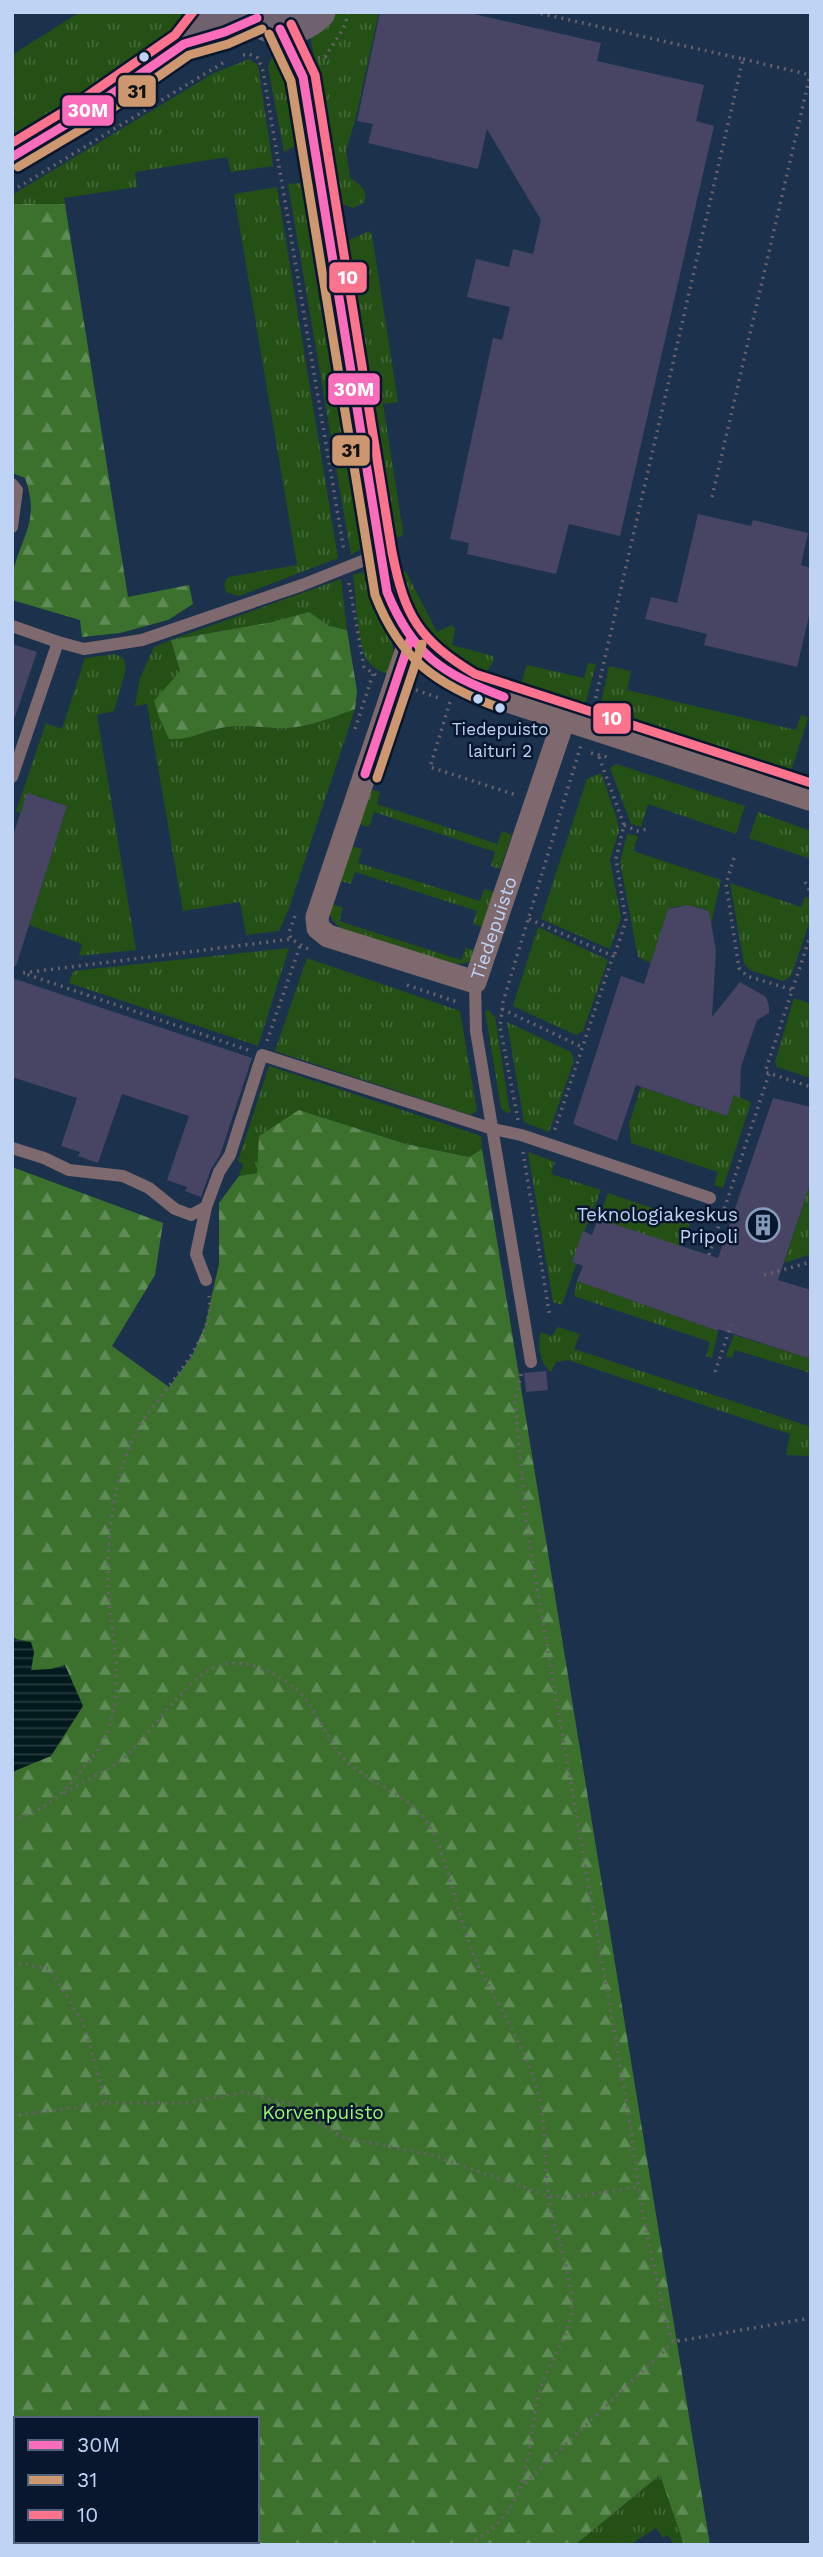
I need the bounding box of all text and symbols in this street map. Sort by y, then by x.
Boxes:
unlabelled marker [137,50,151,64]
line badge: 31 [117,74,157,108]
text: 31 [127,80,147,103]
line badge: 30M [61,94,115,127]
text: 30M [68,99,108,122]
line badge: 10 [328,261,368,294]
text: 10 [338,266,358,289]
line badge: 30M [327,372,381,406]
text: 30M [334,378,374,401]
line badge: 31 [331,434,371,467]
text: 31 [341,439,361,462]
unlabelled marker [471,692,485,706]
marker: Tiedepuisto laituri 2 [493,701,507,715]
line badge: 10 [592,702,632,735]
text: 10 [602,707,622,730]
place label: Tiedepuisto laituri 2 [452,719,548,761]
street label: Tiedepuisto [465,873,522,983]
place label: Teknologiakeskus Pripoli [577,1203,738,1248]
building icon: Teknologiakeskus Pripoli [744,1206,782,1244]
park label: Korvenpuisto [262,2101,384,2124]
legend [14,2417,259,2543]
text: 30M [77,2432,120,2457]
text: 31 [77,2467,97,2492]
text: 10 [77,2502,98,2527]

